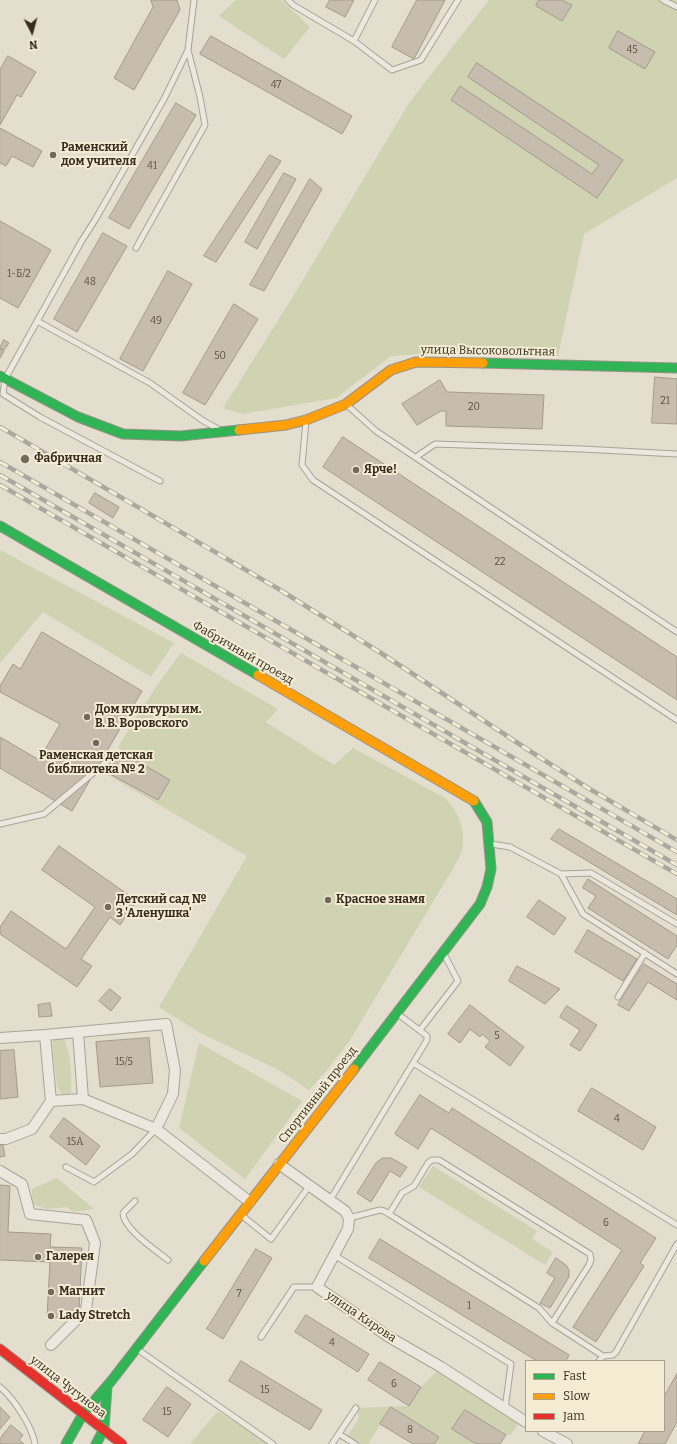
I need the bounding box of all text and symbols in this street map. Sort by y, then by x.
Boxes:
north arrow [12,12,52,52]
text: N [28,38,38,51]
house number: 45 [626,44,638,56]
house number: 47 [271,79,281,91]
place label: Раменский дом учителя [61,141,136,169]
marker: Раменский дом учителя [48,150,58,160]
house number: 41 [147,160,157,172]
house number: 1-Б/2 [7,268,31,280]
house number: 48 [84,276,96,288]
house number: 49 [150,315,162,327]
street label: улица Высоковольтная [421,343,555,359]
house number: 50 [214,350,226,362]
house number: 21 [660,395,670,407]
house number: 20 [468,401,480,413]
place label: Фабричная [34,452,102,466]
marker: Фабричная [19,453,31,465]
place label: Ярче! [364,463,397,477]
marker: Ярче! [351,465,361,475]
house number: 22 [495,556,505,568]
street label: Фабричный проезд [190,618,296,688]
place label: Дом культуры им. В. В. Воровского [95,703,201,731]
marker: Дом культуры им. В. В. Воровского [82,712,92,722]
marker: Раменская детская библиотека № 2 [91,738,101,748]
place label: Раменская детская библиотека № 2 [39,749,153,777]
place label: Детский сад № 3 'Аленушка' [116,893,207,921]
place label: Красное знамя [336,893,425,907]
marker: Красное знамя [323,895,333,905]
marker: Детский сад № 3 'Аленушка' [103,902,113,912]
house number: 5 [494,1030,500,1042]
street label: Спортивный проезд [276,1044,360,1146]
house number: 15/5 [115,1056,133,1068]
house number: 4 [614,1113,620,1125]
house number: 15А [67,1136,83,1148]
house number: 6 [603,1217,609,1229]
place label: Галерея [46,1250,94,1264]
marker: Галерея [33,1252,43,1262]
place label: Магнит [59,1285,105,1299]
marker: Магнит [46,1287,56,1297]
house number: 7 [236,1288,242,1300]
street label: улица Кирова [323,1288,399,1346]
house number: 1 [467,1300,471,1312]
place label: Lady Stretch [59,1309,130,1323]
marker: Lady Stretch [46,1311,56,1321]
house number: 4 [329,1337,335,1349]
street label: улица Чугунова [27,1353,109,1421]
legend [525,1360,665,1432]
text: Fast [563,1369,586,1383]
house number: 6 [391,1378,397,1390]
house number: 15 [260,1384,270,1396]
text: Slow [563,1389,590,1403]
house number: 15 [162,1406,172,1418]
text: Jam [563,1409,585,1423]
house number: 8 [407,1424,413,1436]

